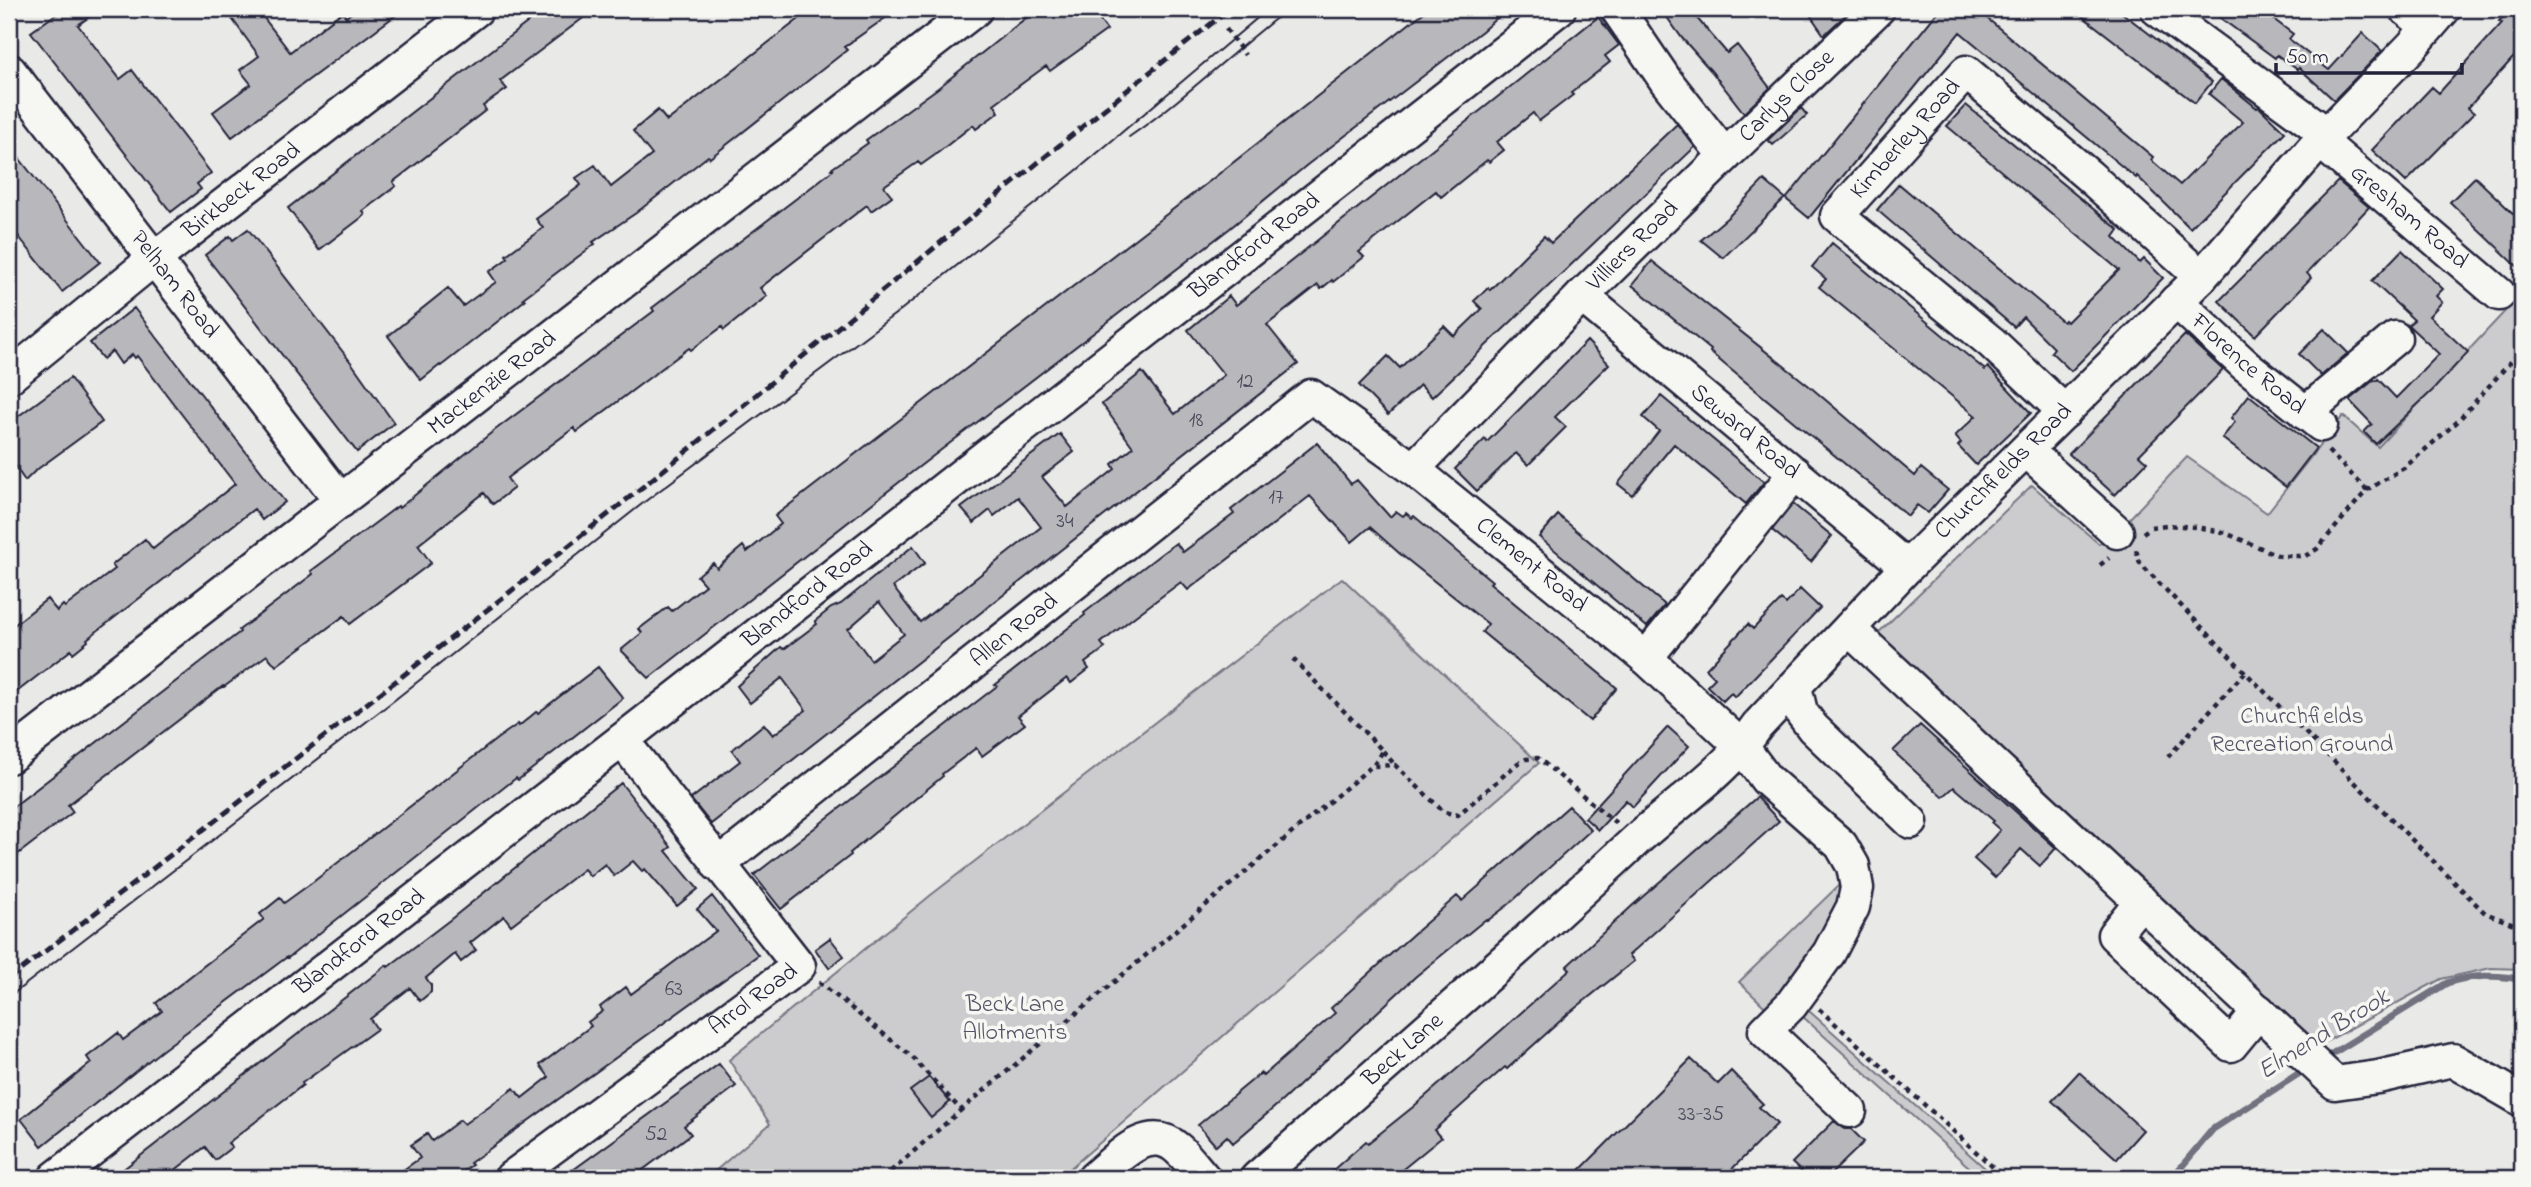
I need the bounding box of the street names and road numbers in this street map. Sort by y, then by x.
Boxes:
street label: Carlys Close [1731,41,1843,151]
street label: Kimberley Road [1842,71,1970,207]
street label: Birkbeck Road [174,134,309,249]
street label: Gresham Road [2342,156,2476,278]
street label: Blandford Road [1181,184,1328,310]
street label: Villiers Road [1578,192,1688,301]
street label: Pelham Road [121,223,228,347]
street label: Florence Road [2182,305,2313,424]
street label: Mackenzie Road [420,322,565,444]
street label: Seward Road [1682,375,1808,488]
street label: Churchfields Road [1927,395,2081,548]
street label: Clement Road [1468,509,1595,622]
street label: Blandford Road [734,532,881,658]
street label: Allen Road [963,584,1066,676]
street label: Blandford Road [285,880,433,1006]
street label: Arrol Road [701,954,806,1044]
street label: Beck Lane [1354,1004,1452,1097]

